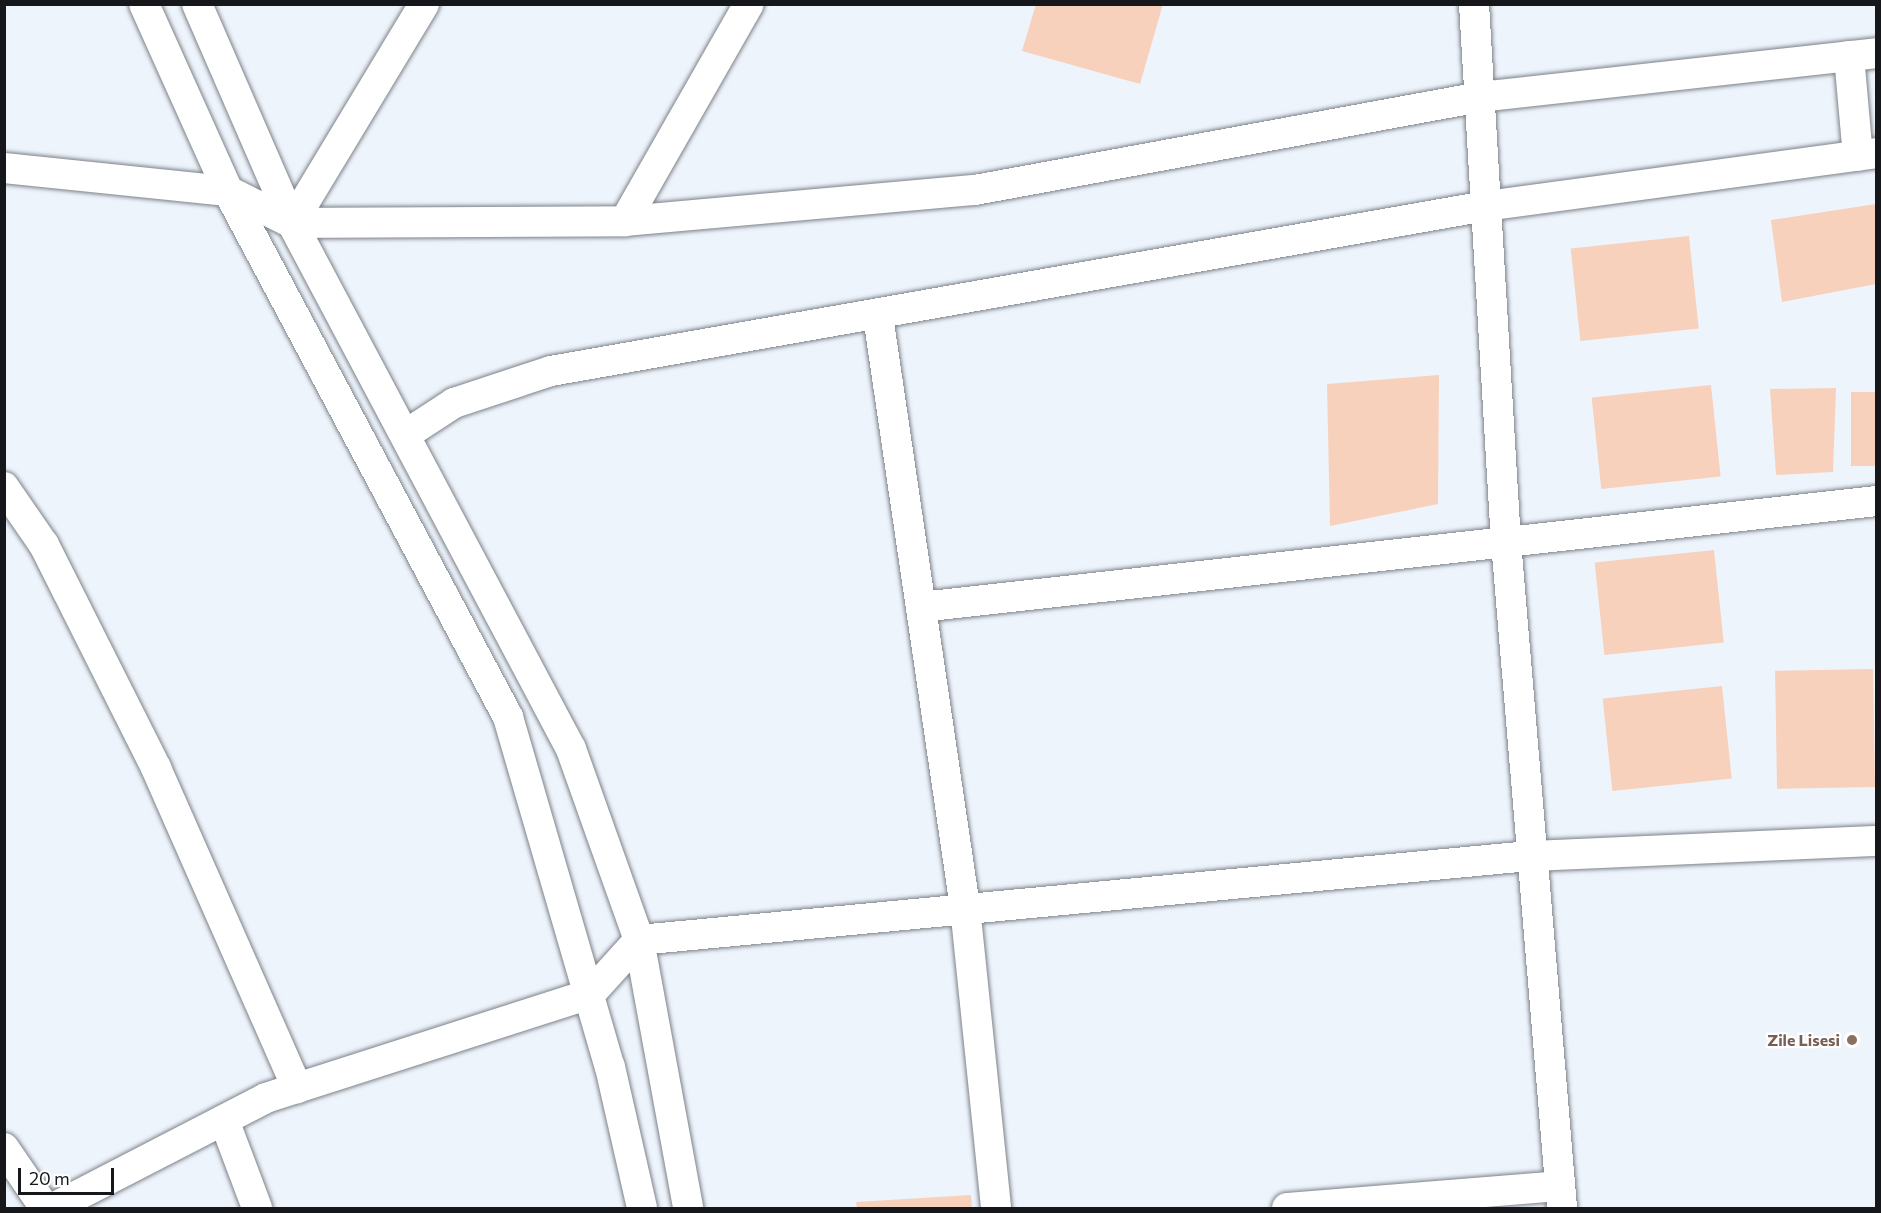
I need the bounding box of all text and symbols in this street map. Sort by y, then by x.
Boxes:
place label: Zile Lisesi [1767,1030,1840,1050]
marker: Zile Lisesi [1845,1033,1859,1047]
scale bar [21,1156,117,1194]
text: 20 m [29,1167,70,1189]

